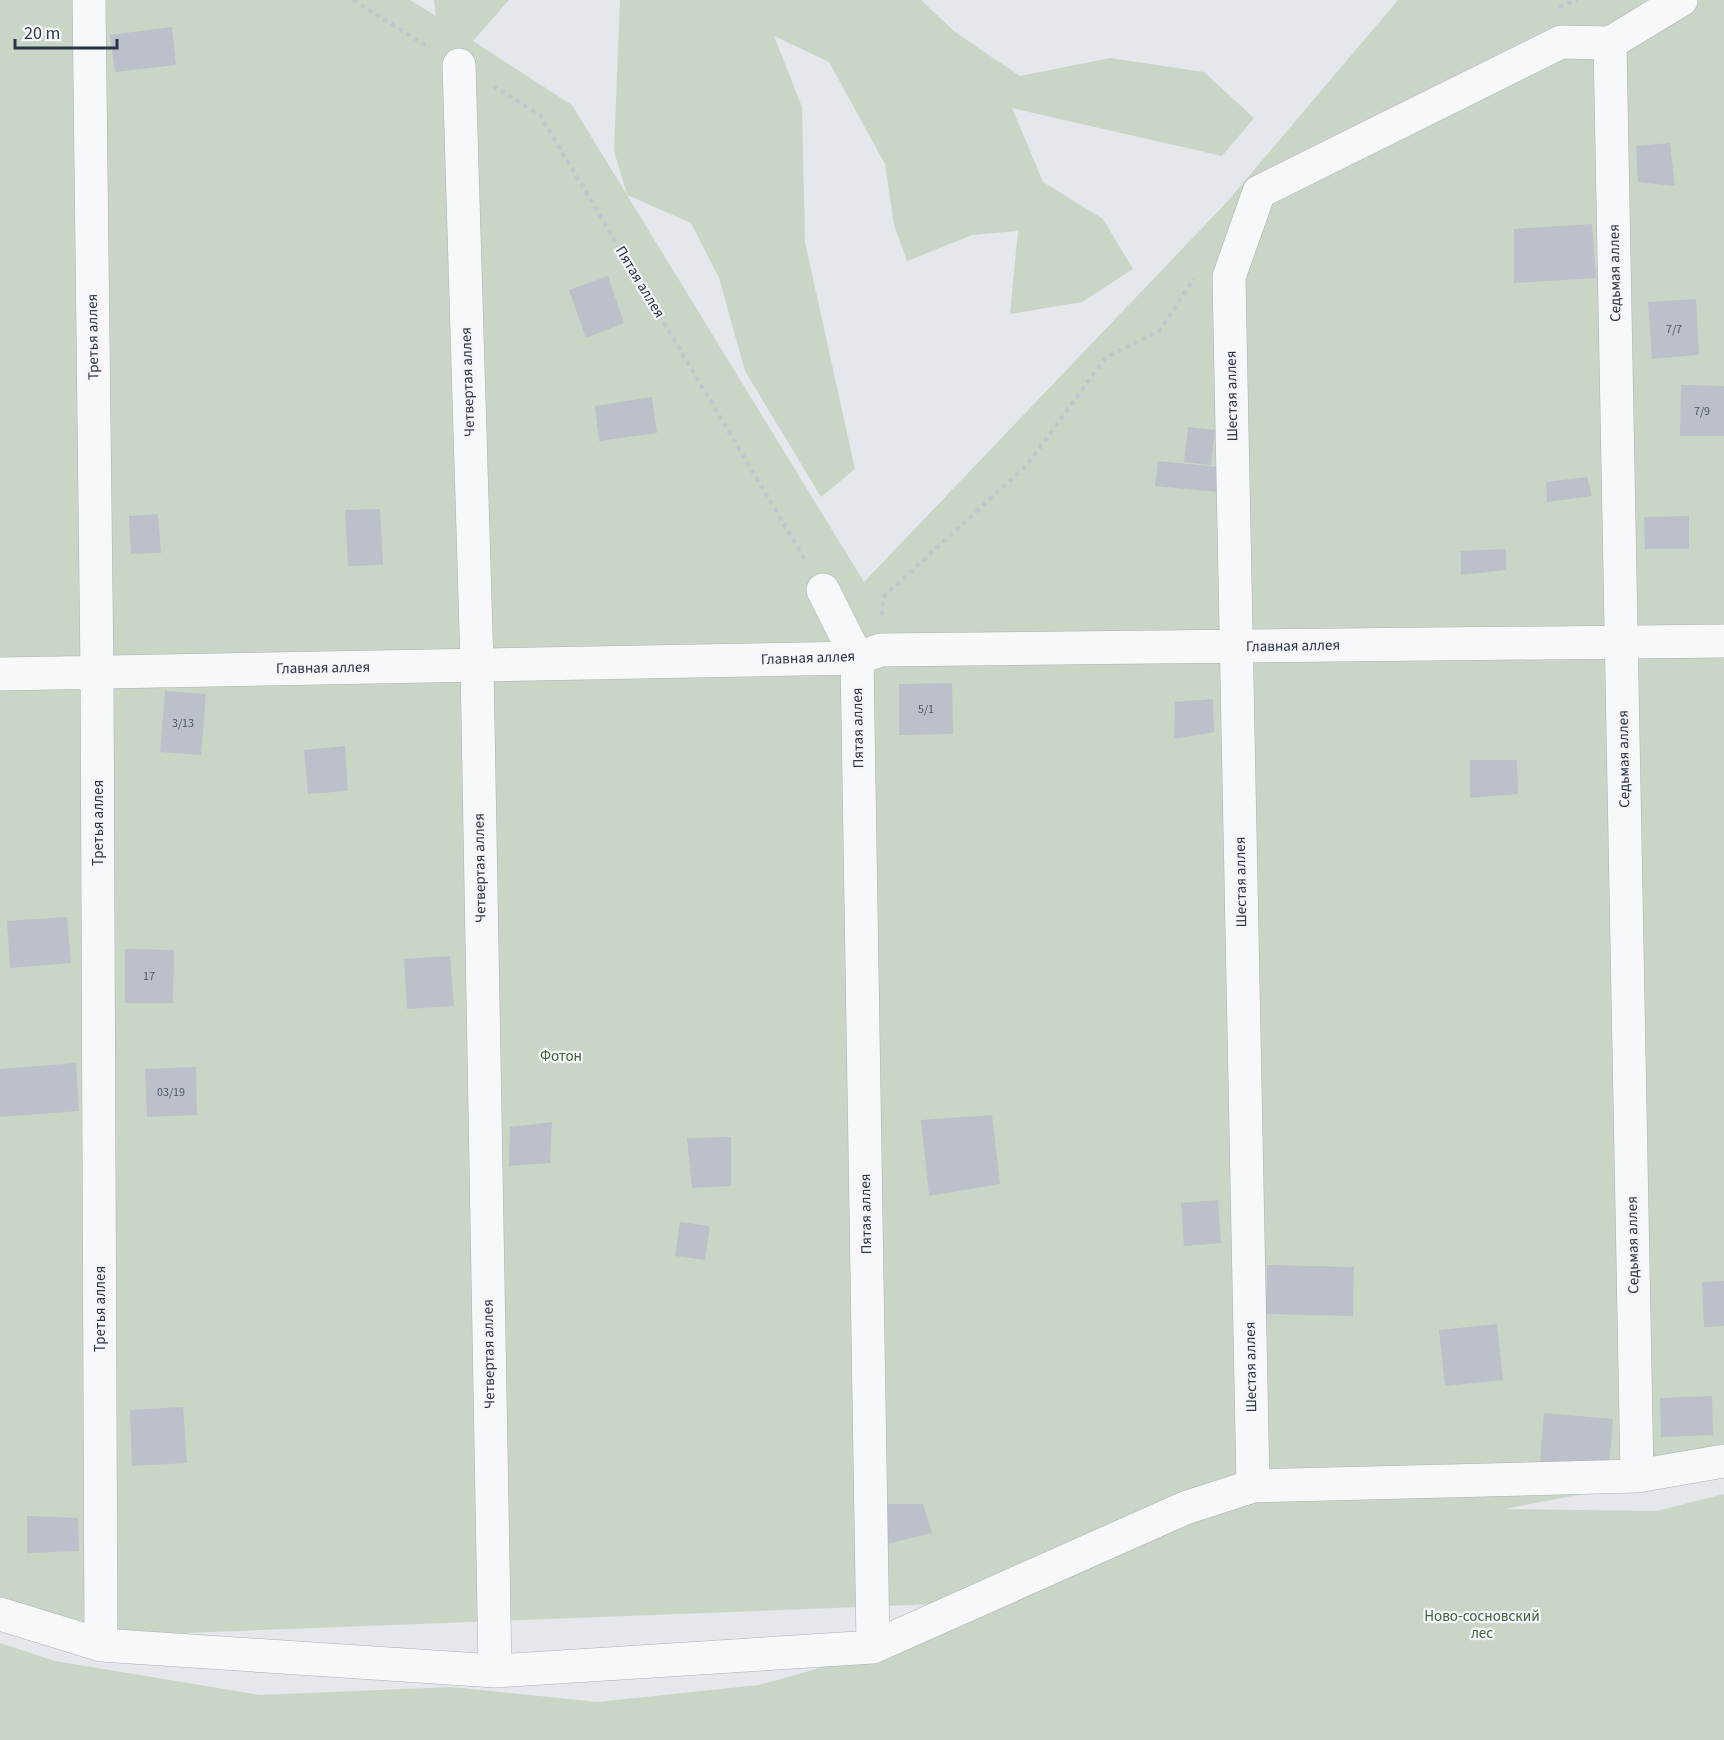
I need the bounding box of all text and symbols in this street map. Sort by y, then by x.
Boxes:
scale bar [15,12,117,50]
text: 20 m [24,21,60,46]
street label: Седьмая аллея [1604,224,1626,322]
street label: Пятая аллея [610,242,670,322]
street label: Третья аллея [82,294,104,380]
house number: 7/7 [1666,321,1682,338]
street label: Четвертая аллея [456,327,480,437]
street label: Шестая аллея [1221,350,1243,442]
house number: 7/9 [1694,403,1710,420]
street label: Главная аллея [1246,635,1340,657]
street label: Главная аллея [761,646,855,670]
street label: Главная аллея [276,657,370,679]
street label: Пятая аллея [847,687,869,769]
house number: 5/1 [918,701,934,718]
street label: Седьмая аллея [1613,710,1635,808]
house number: 3/13 [172,715,194,732]
street label: Третья аллея [88,780,109,866]
street label: Четвертая аллея [469,813,491,923]
street label: Шестая аллея [1230,836,1252,928]
house number: 17 [143,968,155,985]
park label: Фотон [540,1046,582,1067]
house number: 03/19 [157,1084,185,1101]
street label: Пятая аллея [855,1173,877,1255]
street label: Седьмая аллея [1622,1196,1644,1294]
street label: Третья аллея [90,1266,111,1352]
street label: Четвертая аллея [478,1299,500,1409]
street label: Шестая аллея [1240,1321,1262,1413]
park label: Ново-сосновский лес [1424,1606,1540,1644]

